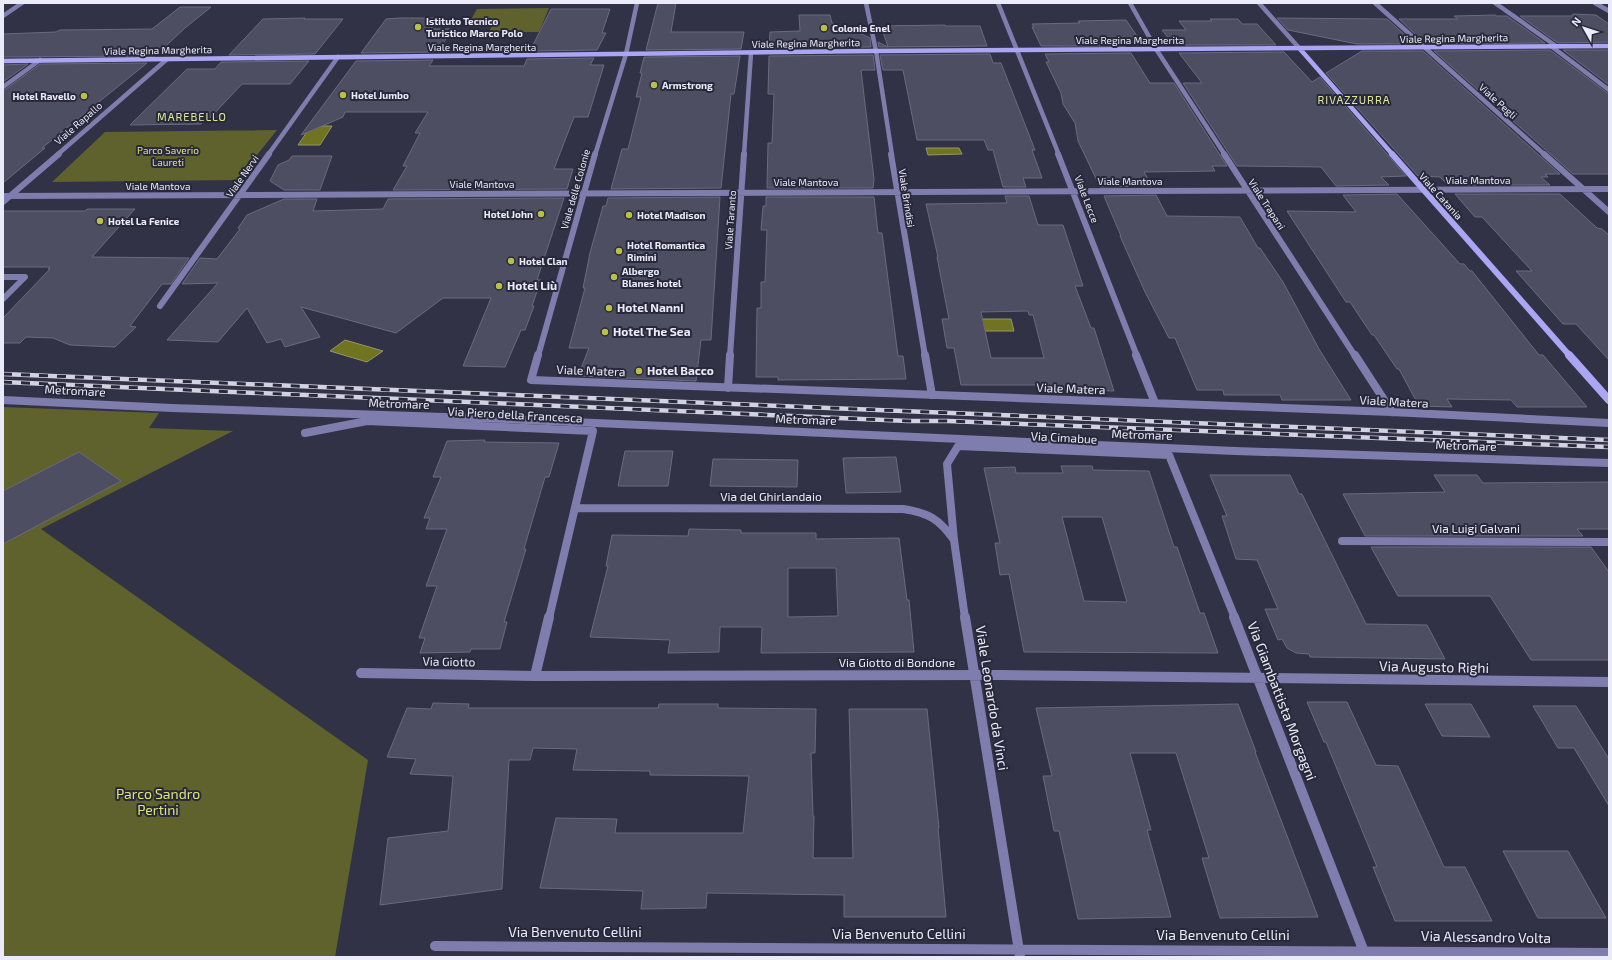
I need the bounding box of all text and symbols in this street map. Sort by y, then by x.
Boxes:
north arrow [1564,8,1604,48]
text: N [1568,14,1583,29]
place label: Istituto Tecnico Turistico Marco Polo [426,15,523,39]
marker: Istituto Tecnico Turistico Marco Polo [413,22,423,32]
place label: Colonia Enel [832,22,891,34]
marker: Colonia Enel [819,23,829,33]
street label: Viale Regina Margherita [1400,31,1508,45]
street label: Viale Regina Margherita [1076,34,1184,46]
street label: Viale Regina Margherita [752,36,860,50]
street label: Viale Regina Margherita [428,41,536,53]
street label: Viale Regina Margherita [104,43,212,57]
place label: Armstrong [662,79,713,91]
marker: Armstrong [649,80,659,90]
street label: Viale Pegli [1477,81,1519,121]
place label: Hotel Jumbo [351,89,409,101]
place label: Hotel Ravello [12,90,76,102]
marker: Hotel Jumbo [338,90,348,100]
marker: Hotel Ravello [79,91,89,101]
district label: RIVAZZURRA [1317,93,1391,106]
street label: Viale Rapallo [52,99,105,147]
district label: MAREBELLO [157,110,227,123]
park label: Parco Saverio Laureti [137,144,199,168]
street label: Viale delle Colonie [558,147,592,231]
street label: Viale Nervi [223,153,261,199]
street label: Viale Brindisi [896,168,918,228]
street label: Viale Catania [1417,170,1465,222]
street label: Viale Lecce [1072,173,1102,225]
street label: Viale Mantova [1446,174,1510,186]
street label: Viale Mantova [1098,175,1162,187]
street label: Viale Mantova [774,176,838,188]
street label: Viale Trapani [1246,176,1288,232]
street label: Viale Mantova [450,178,514,190]
street label: Viale Mantova [126,180,190,192]
street label: Viale Taranto [722,190,738,250]
place label: Hotel John [484,208,533,220]
marker: Hotel John [536,209,546,219]
place label: Hotel Madison [637,209,706,221]
marker: Hotel Madison [624,210,634,220]
place label: Hotel La Fenice [108,215,180,227]
marker: Hotel La Fenice [95,216,105,226]
place label: Hotel Romantica Rimini [627,239,706,263]
marker: Hotel Romantica Rimini [614,246,624,256]
place label: Hotel Clan [519,255,568,267]
marker: Hotel Clan [506,256,516,266]
place label: Albergo Blanes hotel [622,265,682,289]
marker: Albergo Blanes hotel [609,272,619,282]
place label: Hotel Liù [507,278,557,292]
marker: Hotel Liù [494,281,504,291]
place label: Hotel Nanni [617,300,684,314]
marker: Hotel Nanni [604,303,614,313]
place label: Hotel The Sea [613,324,691,338]
marker: Hotel The Sea [600,327,610,337]
street label: Viale Matera [556,362,626,378]
place label: Hotel Bacco [647,363,714,377]
marker: Hotel Bacco [634,366,644,376]
street label: Viale Matera [1036,380,1106,396]
street label: Metromare [44,381,106,399]
street label: Viale Matera [1359,392,1429,410]
street label: Metromare [368,395,430,411]
street label: Via Piero della Francesca [447,403,583,425]
street label: Metromare [775,411,837,427]
street label: Metromare [1111,426,1173,442]
street label: Via Cimabue [1030,428,1098,446]
street label: Metromare [1435,437,1497,453]
street label: Via del Ghirlandaio [720,489,822,503]
street label: Via Luigi Galvani [1432,521,1520,535]
street label: Via Giambattista Morgagni [1244,619,1321,783]
street label: Viale Leonardo da Vinci [973,624,1012,772]
street label: Via Giotto [422,654,476,668]
street label: Via Giotto di Bondone [839,655,955,669]
street label: Via Augusto Righi [1379,657,1489,676]
park label: Parco Sandro Pertini [116,785,200,818]
street label: Via Benvenuto Cellini [508,923,642,940]
street label: Via Benvenuto Cellini [832,925,966,942]
street label: Via Benvenuto Cellini [1156,926,1290,943]
street label: Via Alessandro Volta [1421,927,1551,946]

